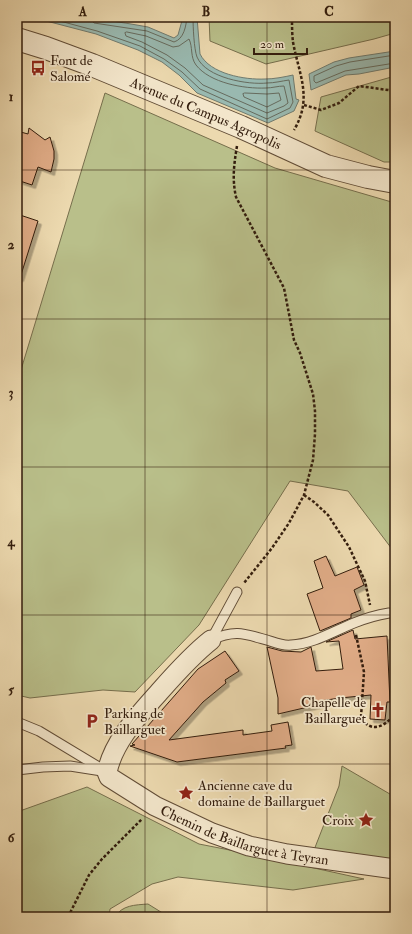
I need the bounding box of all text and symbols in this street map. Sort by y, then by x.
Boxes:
text: A [78,4,88,20]
text: B [202,4,210,20]
text: C [324,4,334,20]
scale bar [254,30,307,56]
text: 20 m [260,37,285,52]
place label: Font de Salomé [50,52,93,85]
bus stop icon: Font de Salomé [29,59,47,77]
street label: Avenue du Campus Agropolis [126,73,284,154]
text: 1 [9,89,14,105]
text: 2 [8,237,15,253]
text: 3 [9,385,14,401]
text: 4 [6,534,15,550]
text: 5 [8,682,14,698]
place label: Chapelle de Baillarguet [301,694,366,727]
church icon: Chapelle de Baillarguet [369,701,387,719]
place label: Parking de Baillarguet [104,705,166,738]
parking icon: Parking de Baillarguet [83,712,101,730]
place label: Ancienne cave du domaine de Baillarguet [197,777,326,810]
place icon: Ancienne cave du domaine de Baillarguet [177,784,195,802]
street label: Chemin de Baillarguet à Teyran [158,802,330,869]
place icon: Croix [357,811,375,829]
place label: Croix [322,812,355,829]
text: 6 [8,830,16,846]

